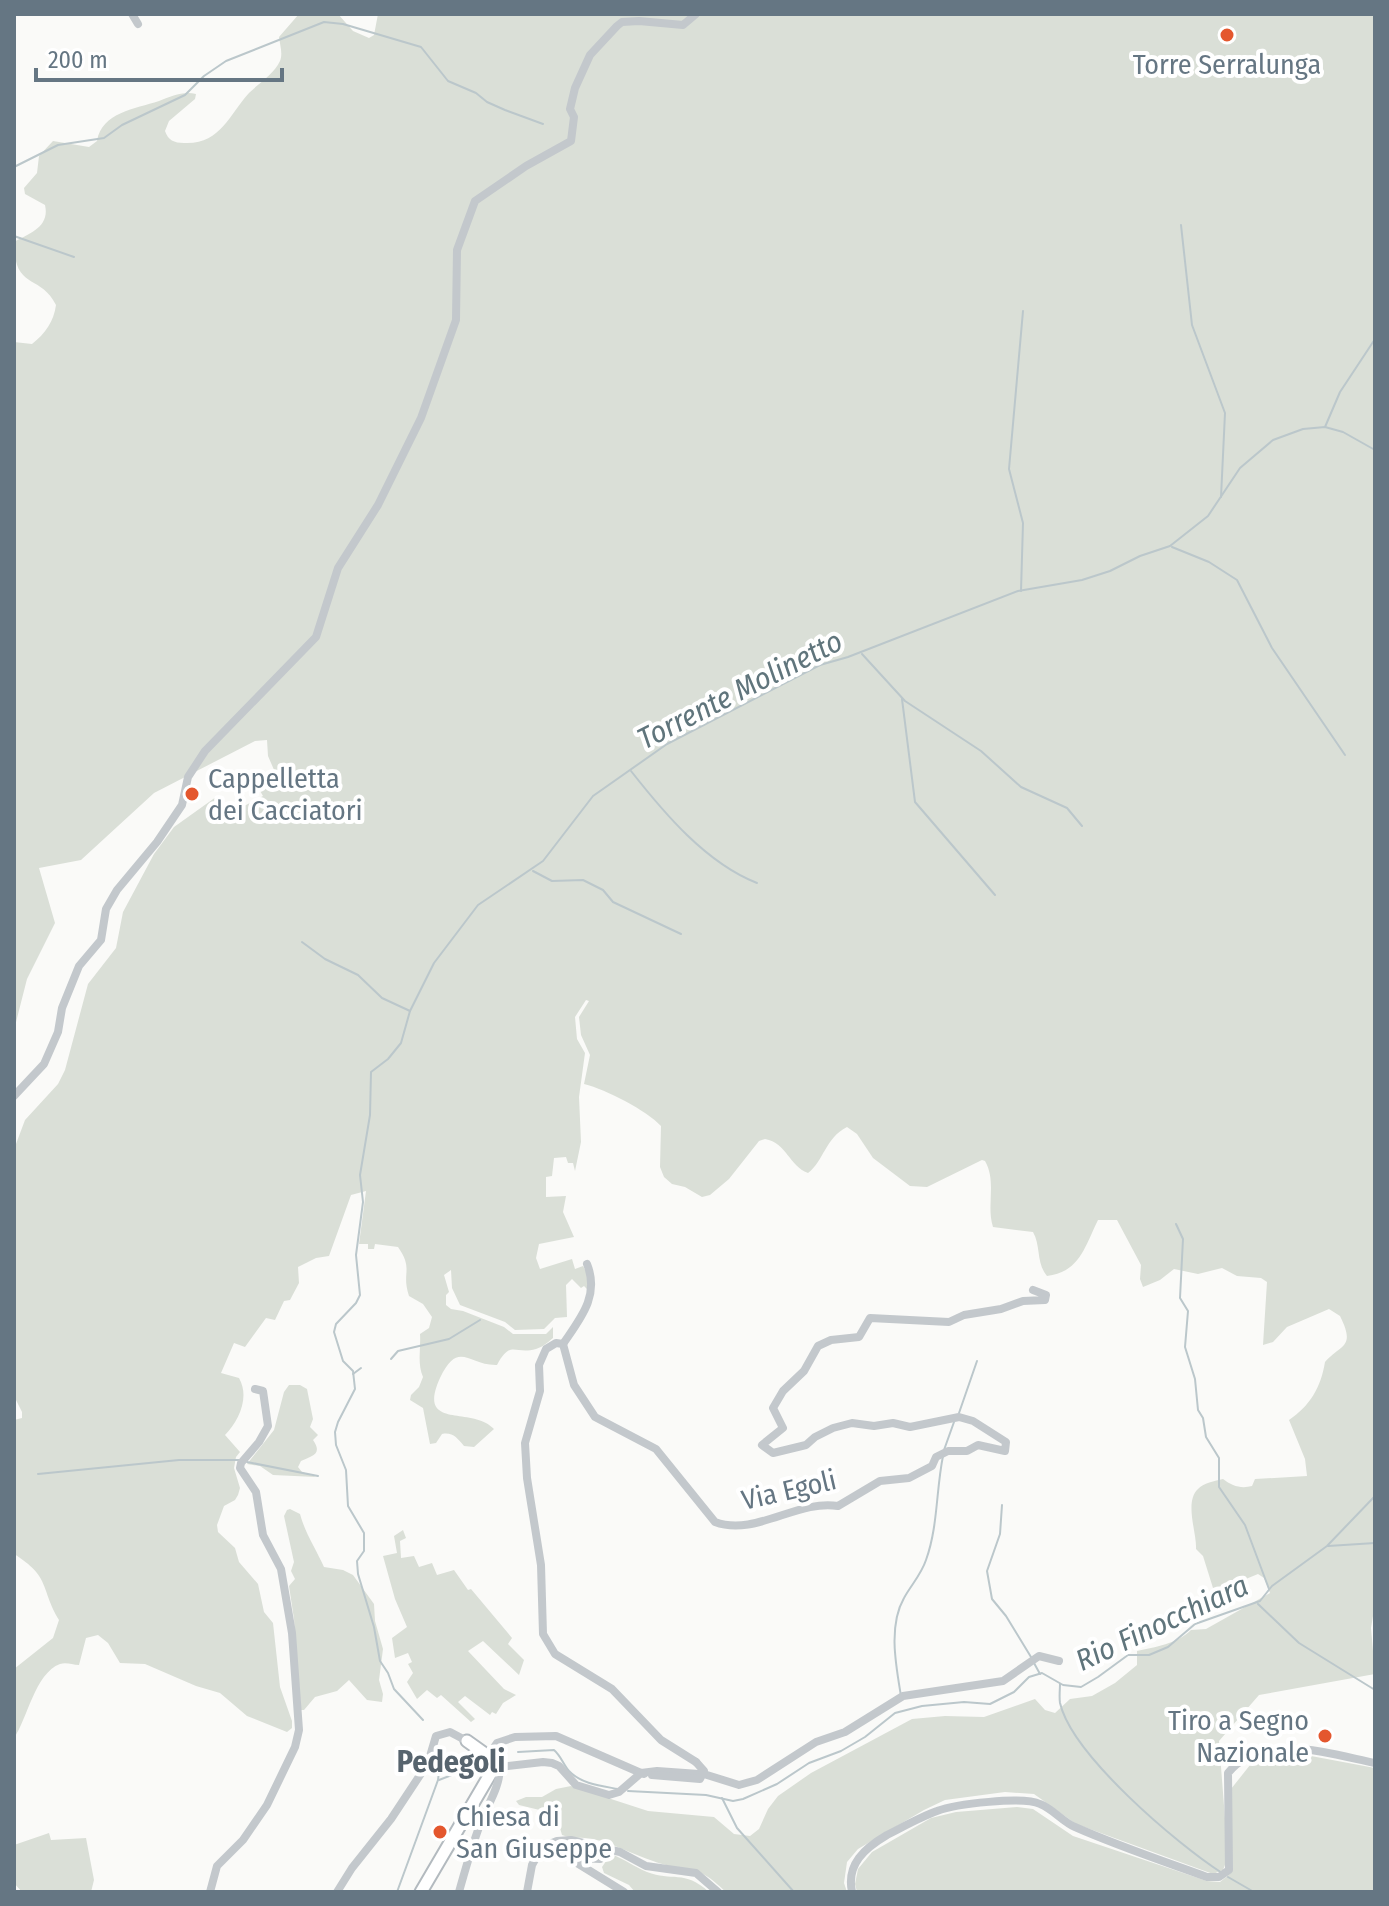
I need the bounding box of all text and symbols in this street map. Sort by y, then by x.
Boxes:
marker: Torre Serralunga [1218,26,1236,44]
scale bar [36,32,282,82]
text: 200 m [48,46,108,74]
place label: Torre Serralunga [1133,48,1321,81]
water label: Torrente Molinetto [632,623,848,757]
place label: Cappelletta dei Cacciatori [208,762,363,827]
marker: Cappelletta dei Cacciatori [183,785,201,803]
street label: Via Egoli [738,1463,840,1517]
water label: Rio Finocchiara [1070,1567,1254,1679]
place label: Tiro a Segno Nazionale [1168,1704,1309,1769]
marker: Tiro a Segno Nazionale [1316,1727,1334,1745]
district label: Pedegoli [397,1744,505,1780]
place label: Chiesa di San Giuseppe [456,1800,612,1865]
marker: Chiesa di San Giuseppe [431,1823,449,1841]

